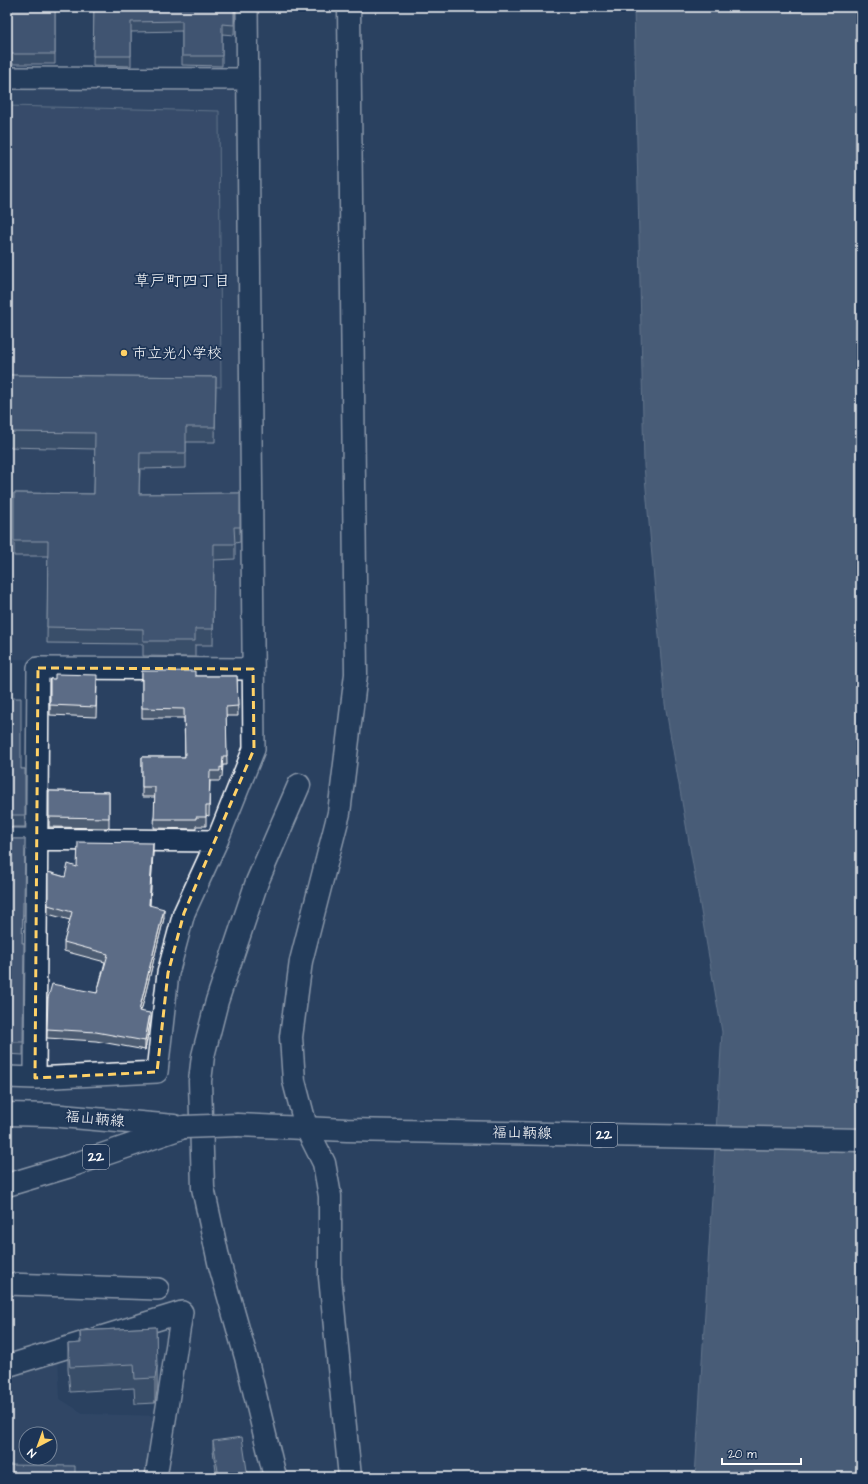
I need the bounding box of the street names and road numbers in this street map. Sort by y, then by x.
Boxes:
street label: 福山鞆線 [64,1106,126,1132]
street label: 福山鞆線 [492,1122,552,1144]
road number: 22 [591,1123,617,1147]
road number: 22 [83,1145,109,1169]

